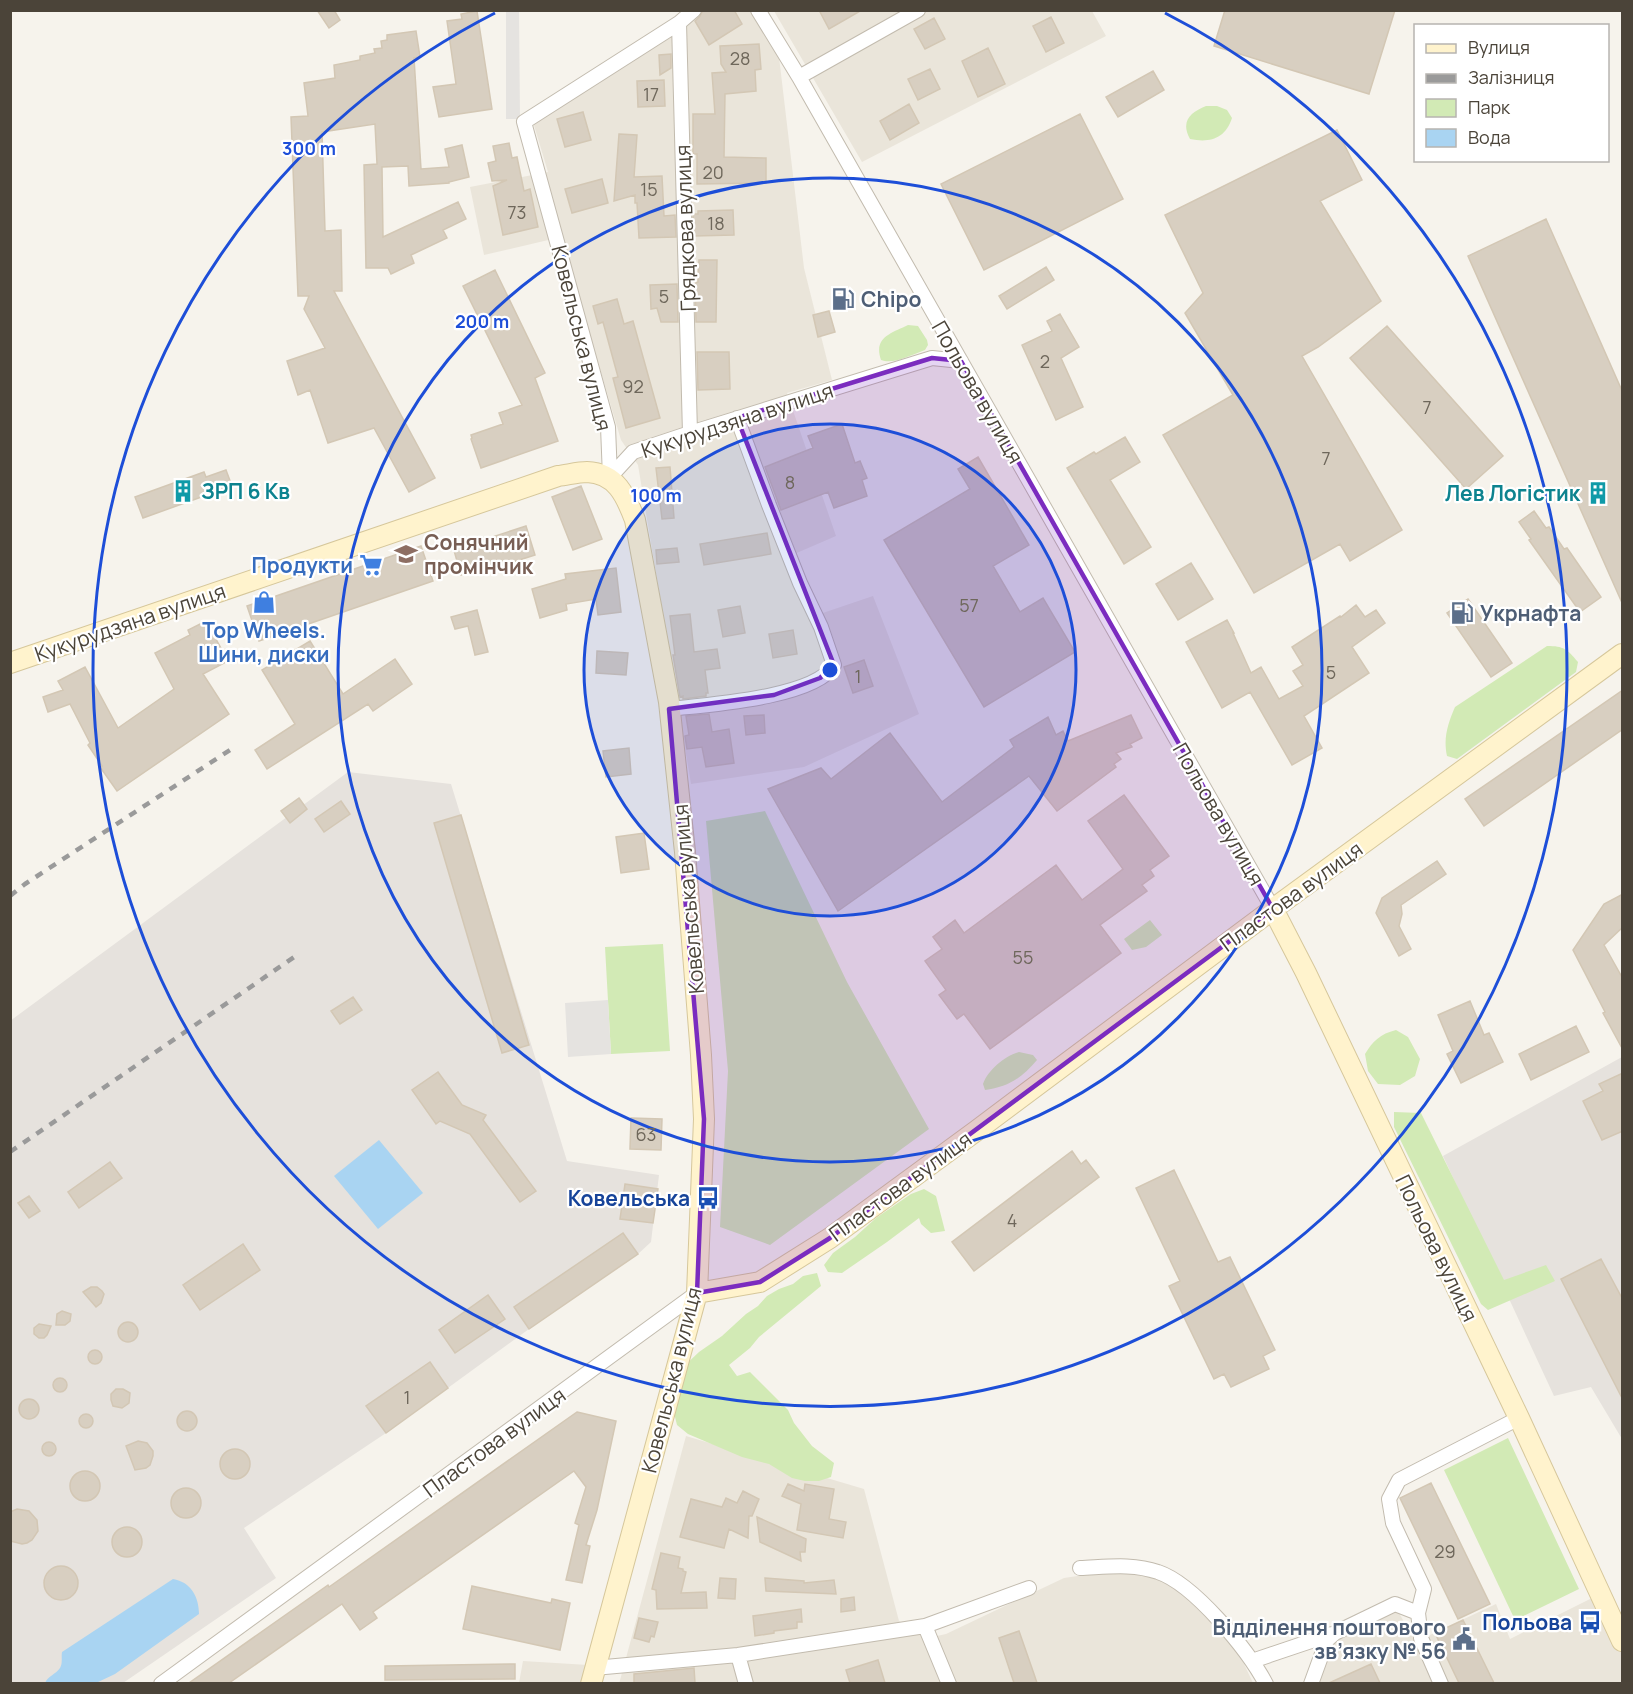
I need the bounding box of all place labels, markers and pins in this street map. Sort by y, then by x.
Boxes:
place label: Chipo [861,285,921,313]
fuel station icon: Chipo [830,286,856,312]
place label: ЗРП 6 Кв [201,477,290,505]
building icon: ЗРП 6 Кв [170,478,196,504]
place label: Лев Логістик [1445,479,1581,507]
building icon: Лев Логістик [1585,480,1611,506]
place label: Сонячний промінчик [424,528,534,580]
school or university icon: Сонячний промінчик [393,541,419,567]
place label: Продукти [252,551,353,579]
supermarket icon: Продукти [358,552,384,578]
shop icon: Top Wheels. Шини, диски [251,589,277,615]
place label: Укрнафта [1480,599,1581,627]
fuel station icon: Укрнафта [1449,600,1475,626]
place label: Top Wheels. Шини, диски [198,616,330,668]
centre of rings [820,660,840,680]
place label: Ковельська [568,1184,690,1212]
bus stop icon: Ковельська [695,1185,721,1211]
place label: Польова [1482,1608,1572,1636]
bus stop icon: Польова [1577,1609,1603,1635]
place label: Відділення поштового зв’язку № 56 [1213,1613,1446,1665]
public building icon: Відділення поштового зв’язку № 56 [1451,1626,1477,1652]

